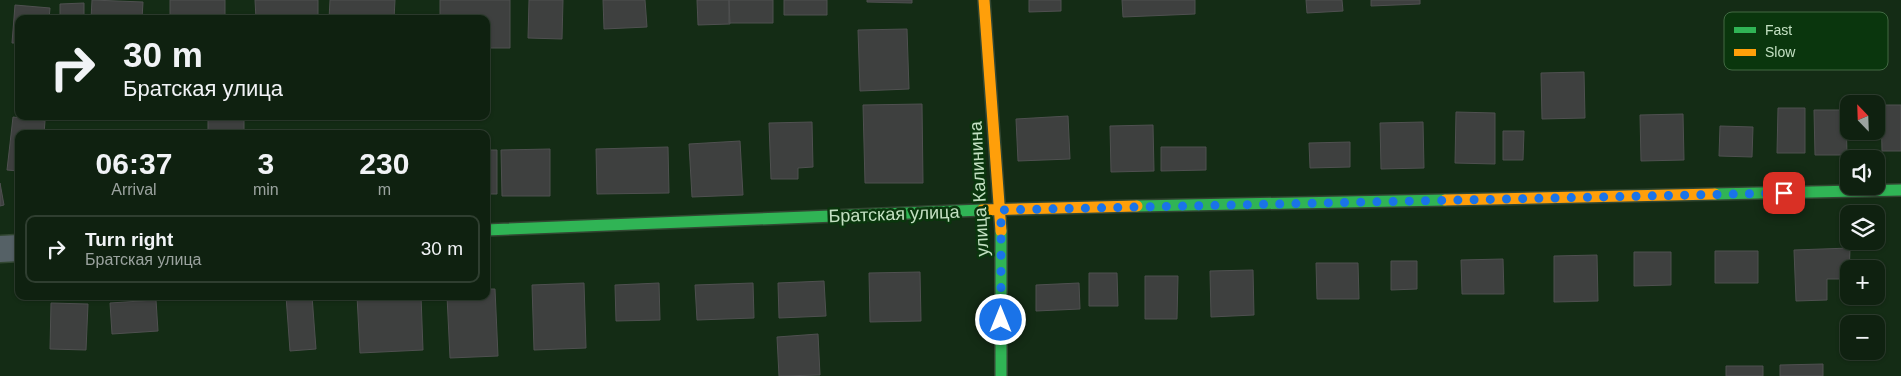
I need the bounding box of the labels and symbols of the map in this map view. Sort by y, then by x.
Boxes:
legend [1724,12,1888,70]
text: Fast [1765,22,1792,38]
text: Slow [1765,44,1796,60]
north arrow [1840,95,1885,140]
street label: улица Калинина [965,120,993,257]
pin [1763,172,1805,214]
street label: Братская улица [828,202,961,226]
position arrow [974,293,1026,345]

